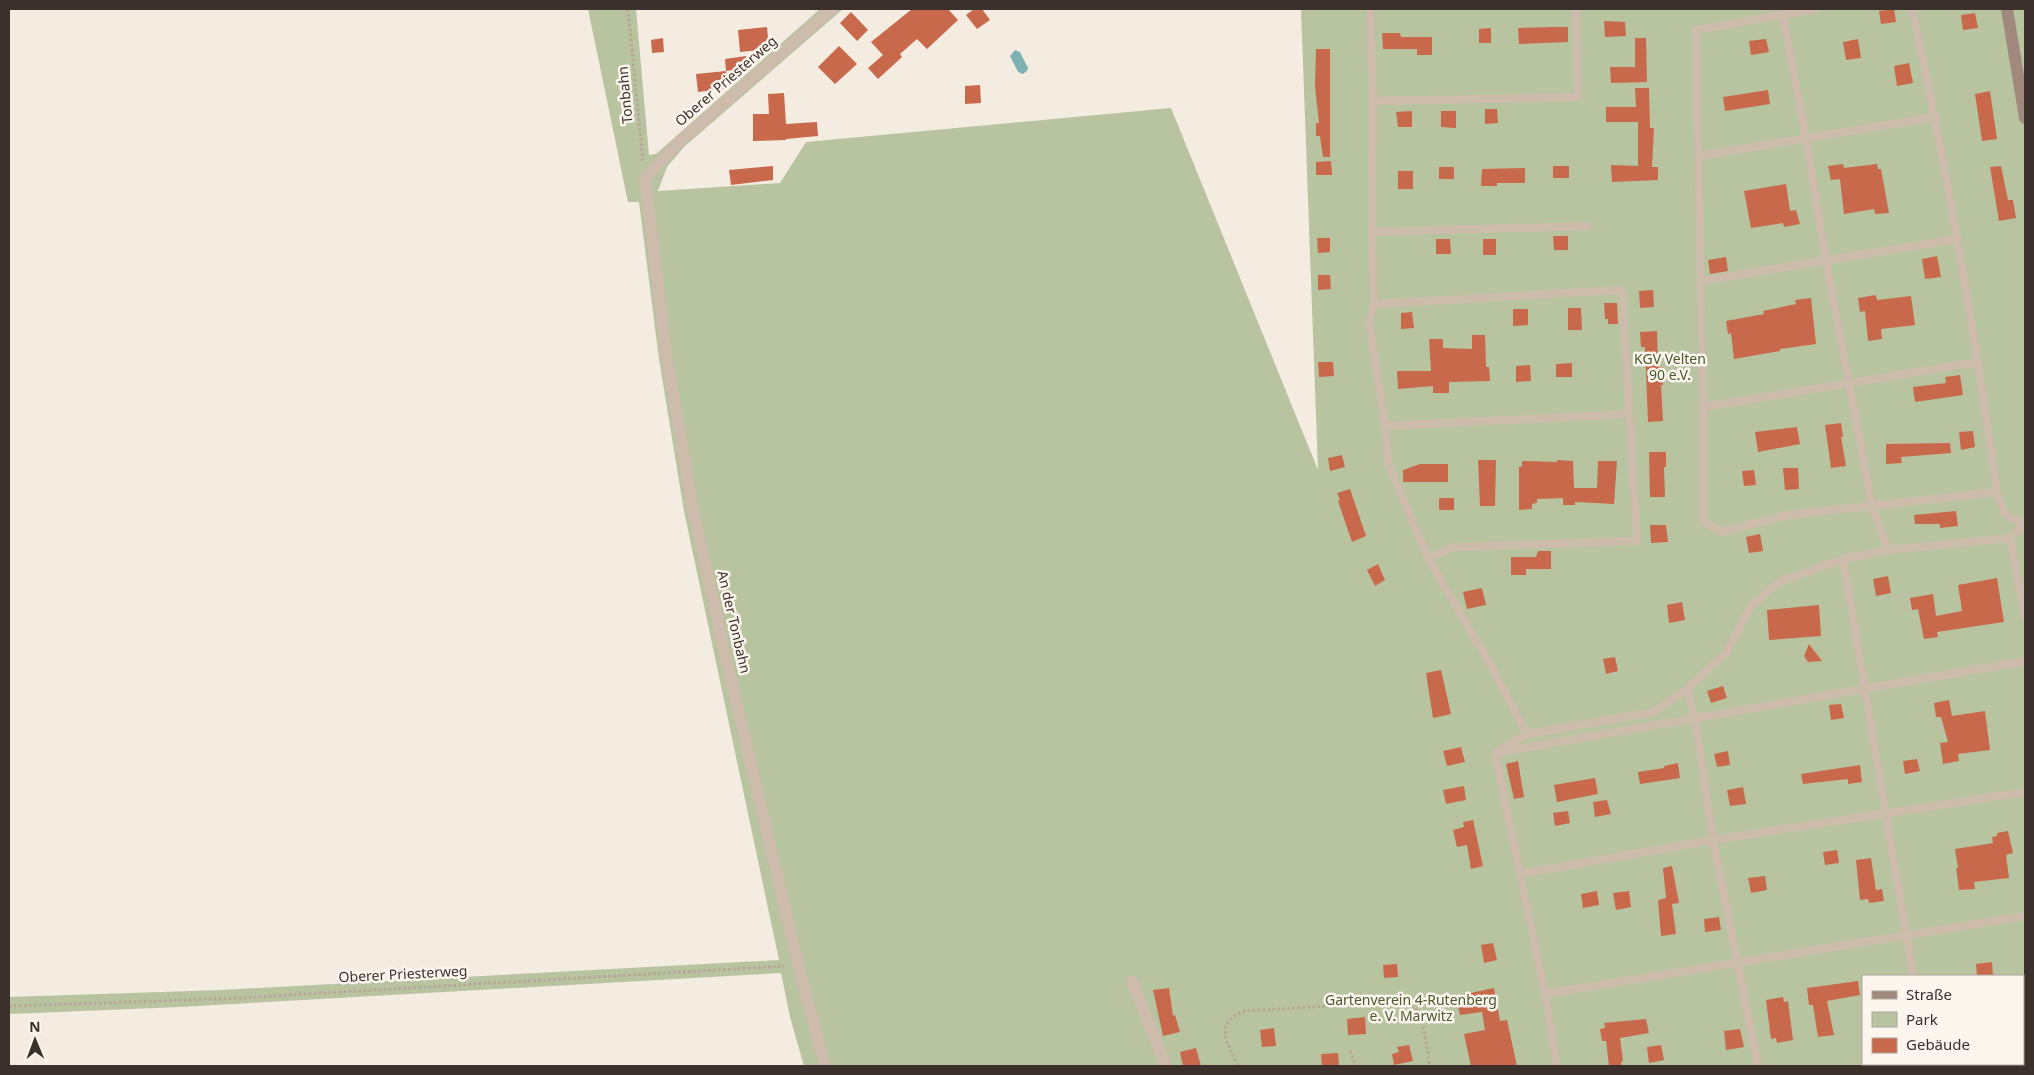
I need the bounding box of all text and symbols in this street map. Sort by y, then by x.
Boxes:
street label: Oberer Priesterweg [671,31,781,130]
street label: Tonbahn [613,65,636,125]
park label: KGV Velten 90 e.V. [1634,349,1706,384]
street label: An der Tonbahn [713,569,756,675]
street label: Oberer Priesterweg [338,961,468,986]
legend [1862,975,2024,1065]
text: Straße [1906,984,1952,1004]
park label: Gartenverein 4-Rutenberg e. V. Marwitz [1325,990,1497,1025]
text: Park [1906,1009,1938,1029]
north arrow [10,1015,60,1065]
text: N [29,1017,41,1036]
text: Gebäude [1906,1034,1970,1054]

